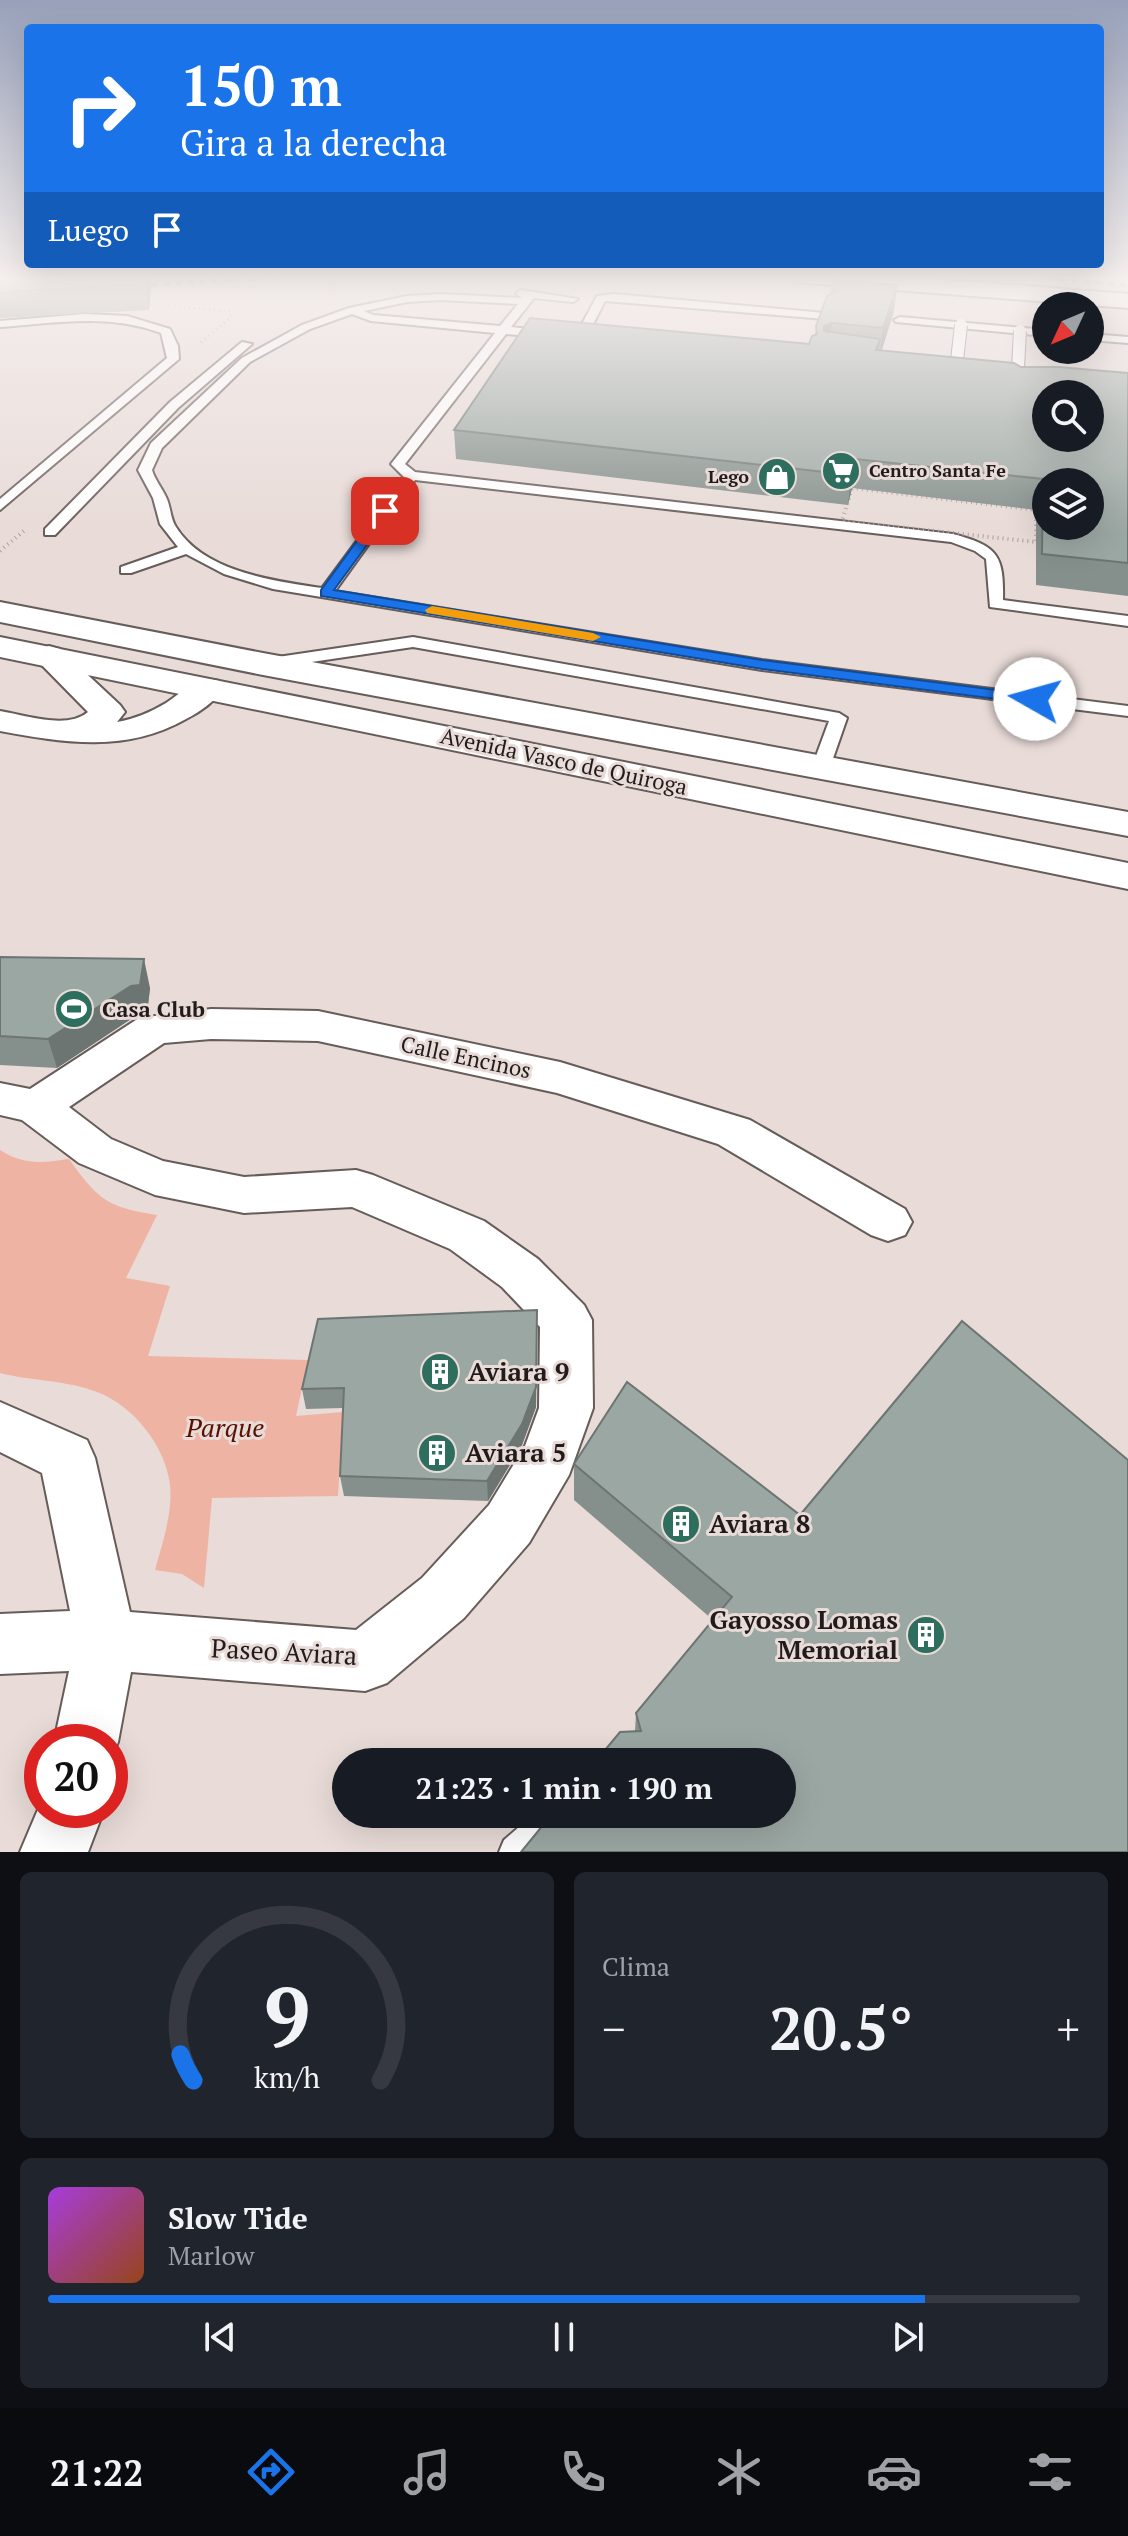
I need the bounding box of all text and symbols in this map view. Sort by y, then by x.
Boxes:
text: 150 m [180,48,342,122]
icon: right [48,56,152,160]
text: Gira a la derecha [180,119,447,166]
icon: arrive [145,208,189,252]
text: Luego [48,210,129,250]
north arrow [1032,292,1104,364]
map controls [1032,292,1104,540]
button: search [1032,380,1104,452]
supermarket icon: Centro Santa Fe [820,450,862,492]
shop icon: Lego [756,456,798,498]
place label: Centro Santa Fe [869,458,1006,482]
place label: Lego [708,464,749,488]
button: layers [1032,468,1104,540]
pin [351,477,419,545]
icon: arrive [363,489,407,533]
position arrow [993,657,1077,741]
street label: Avenida Vasco de Quiroga [438,720,690,801]
sports icon: Casa Club [53,988,95,1030]
place label: Casa Club [102,994,205,1023]
street label: Calle Encinos [398,1029,534,1084]
building icon: Aviara 9 [419,1351,461,1393]
place label: Aviara 9 [468,1354,570,1388]
park label: Parque [185,1410,264,1444]
building icon: Aviara 5 [416,1432,458,1474]
place label: Aviara 5 [465,1435,567,1469]
building icon: Aviara 8 [660,1503,702,1545]
place label: Aviara 8 [709,1506,811,1540]
place label: Gayosso Lomas Memorial [709,1602,898,1666]
building icon: Gayosso Lomas Memorial [905,1614,947,1656]
street label: Paseo Aviara [210,1630,358,1672]
speed limit sign: 20 [24,1724,128,1828]
text: 21:23 · 1 min · 190 m [416,1768,712,1808]
text: Clima [602,1949,670,1983]
text: 9 [263,1961,311,2071]
text: 20.5° [769,1988,913,2067]
text: − [602,1999,625,2058]
text: + [1057,1999,1080,2058]
text: km/h [254,2058,320,2096]
text: Slow Tide [168,2198,308,2238]
text: Marlow [168,2238,254,2272]
icon: previous [198,2315,242,2359]
icon: pause [542,2315,586,2359]
icon: next [886,2315,930,2359]
icon: directions [243,2444,299,2500]
icon: music [399,2444,455,2500]
icon: phone [555,2444,611,2500]
icon: climate [711,2444,767,2500]
icon: car [866,2444,922,2500]
icon: filters [1022,2444,1078,2500]
text: 21:22 [50,2449,144,2496]

